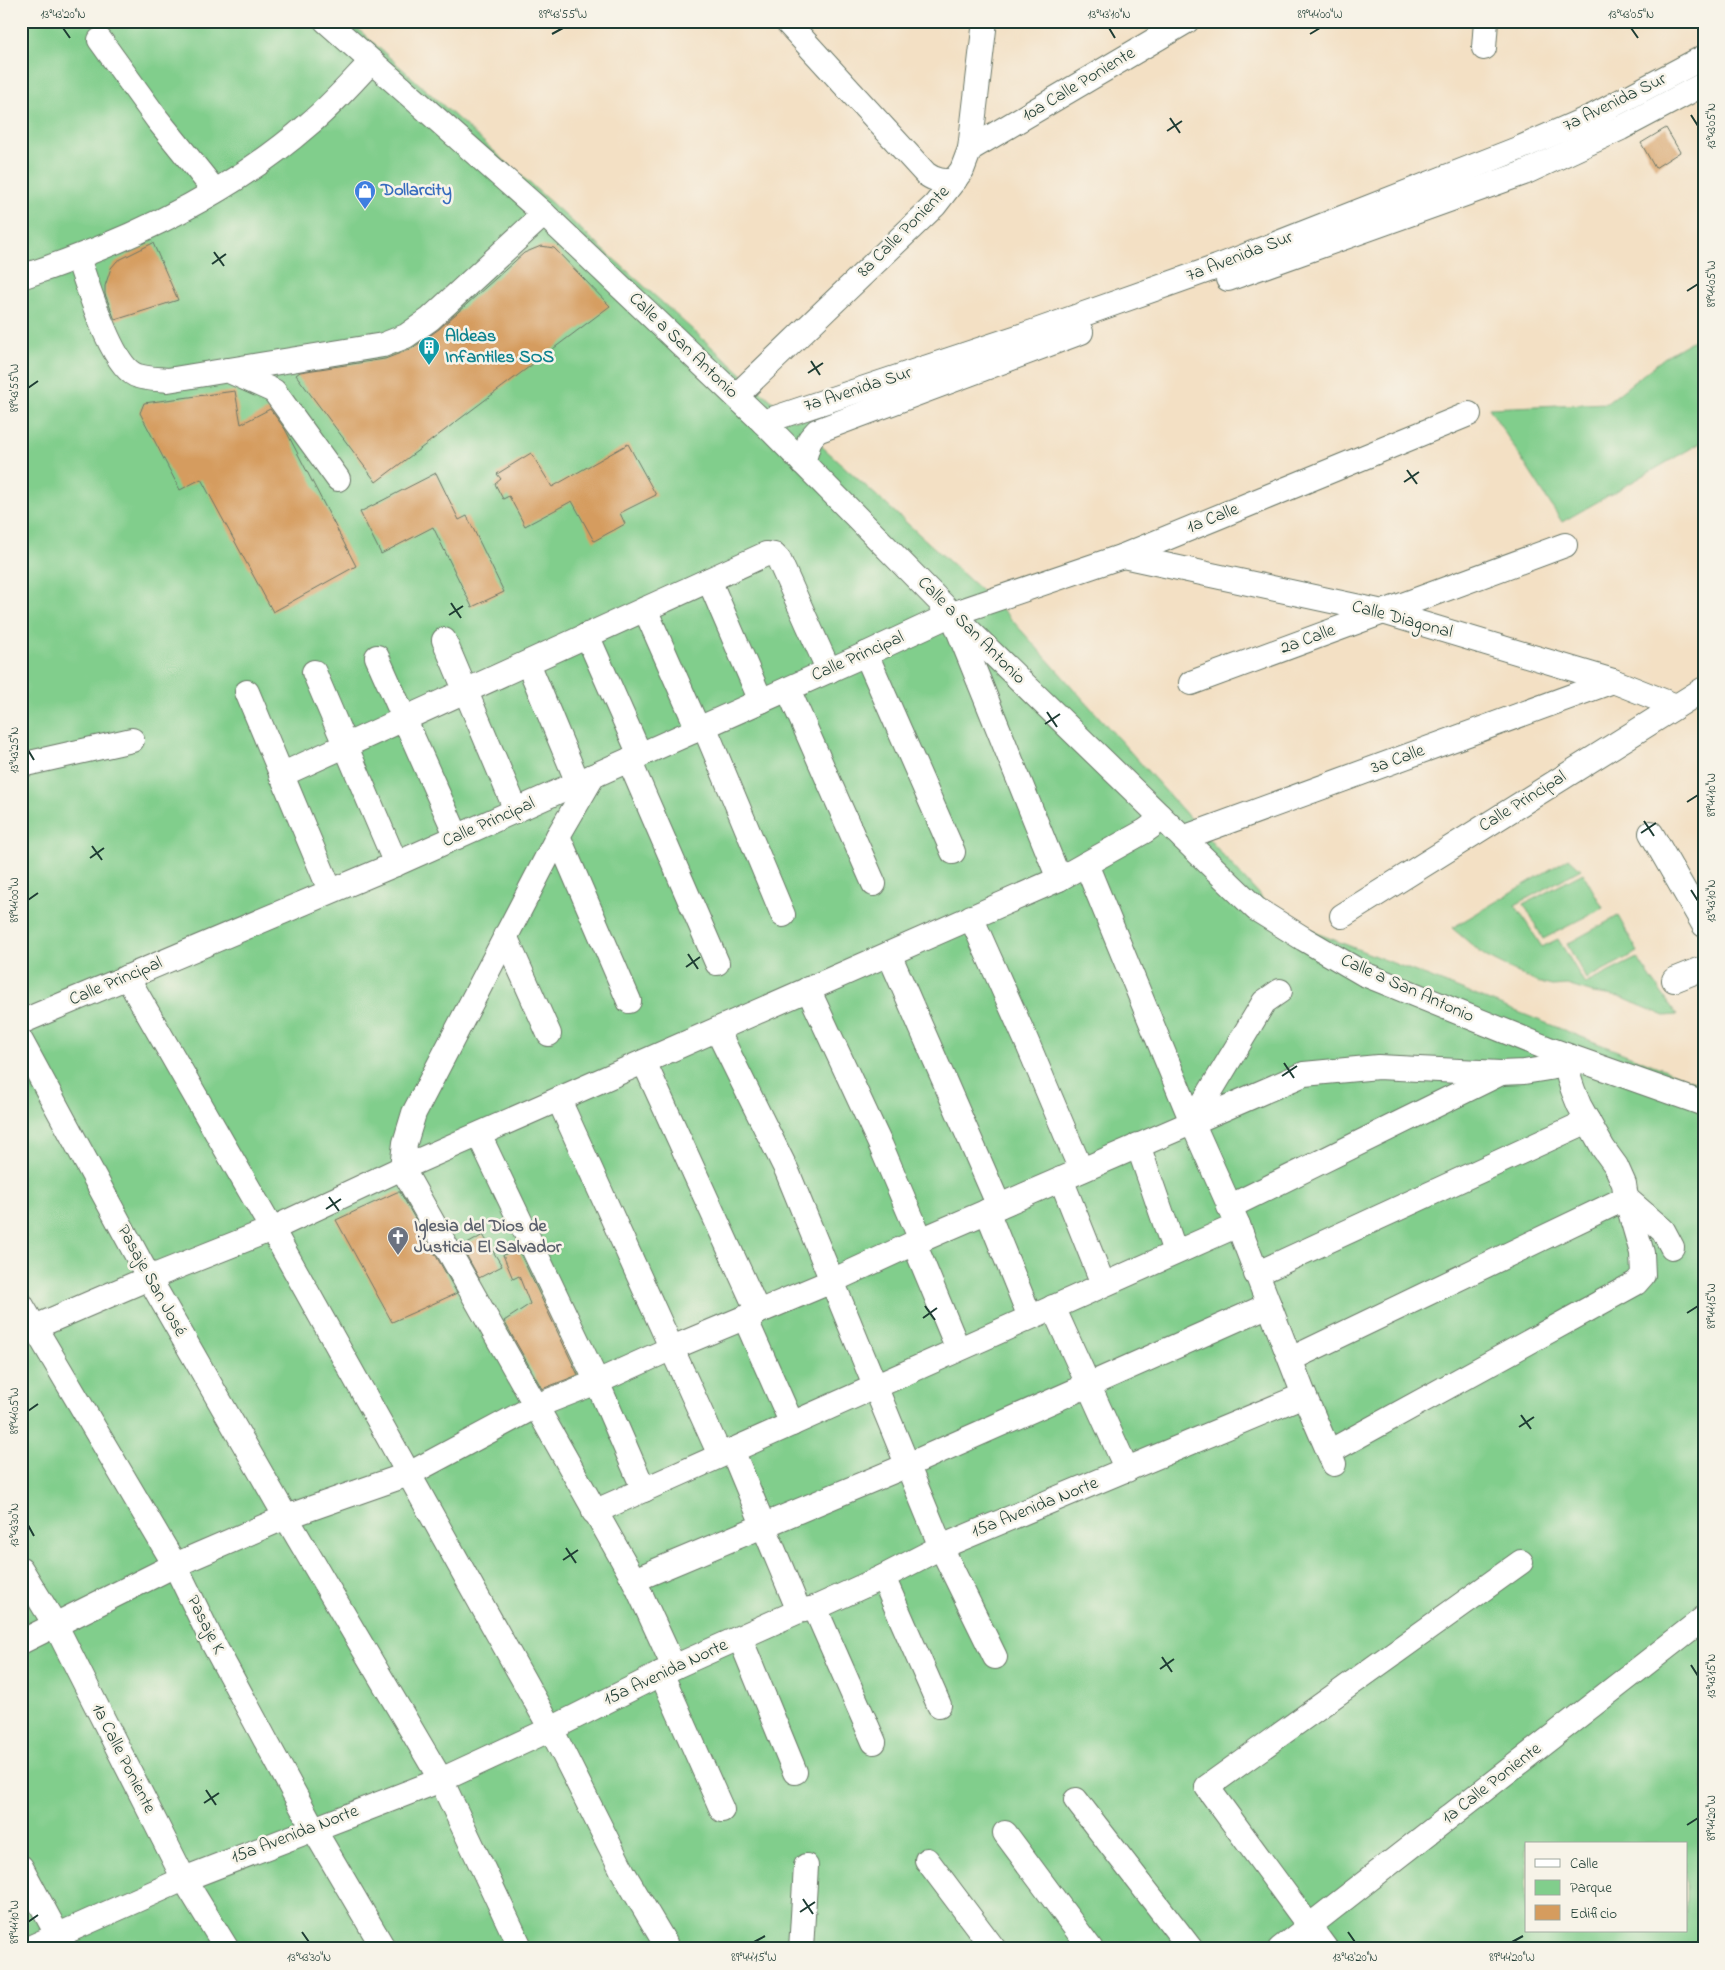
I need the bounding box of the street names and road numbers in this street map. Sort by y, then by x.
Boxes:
street label: 10a Calle Poniente [1018,40,1141,129]
street label: 7a Avenida Sur [1559,67,1671,139]
street label: 8a Calle Poniente [852,179,957,284]
street label: 7a Avenida Sur [1183,225,1297,289]
street label: Calle a San Antonio [622,287,744,405]
street label: 7a Avenida Sur [801,360,916,420]
street label: 1a Calle [1183,497,1244,541]
street label: Calle a San Antonio [911,571,1031,691]
street label: Calle Diagonal [1348,594,1455,647]
street label: 2a Calle [1277,618,1340,662]
street label: Calle Principal [807,625,909,689]
street label: 3a Calle [1368,738,1429,782]
street label: Calle Principal [1474,765,1572,839]
street label: Calle Principal [438,791,540,855]
street label: Calle a San Antonio [1336,948,1478,1030]
street label: Calle Principal [65,951,167,1013]
street label: Pasaje San José [110,1220,193,1342]
street label: 15a Avenida Norte [968,1470,1103,1545]
street label: Pasaje K [179,1591,231,1659]
street label: 15a Avenida Norte [600,1632,733,1713]
street label: 1a Calle Poniente [84,1700,162,1819]
street label: 1a Calle Poniente [1437,1736,1548,1831]
street label: 15a Avenida Norte [228,1798,363,1871]

